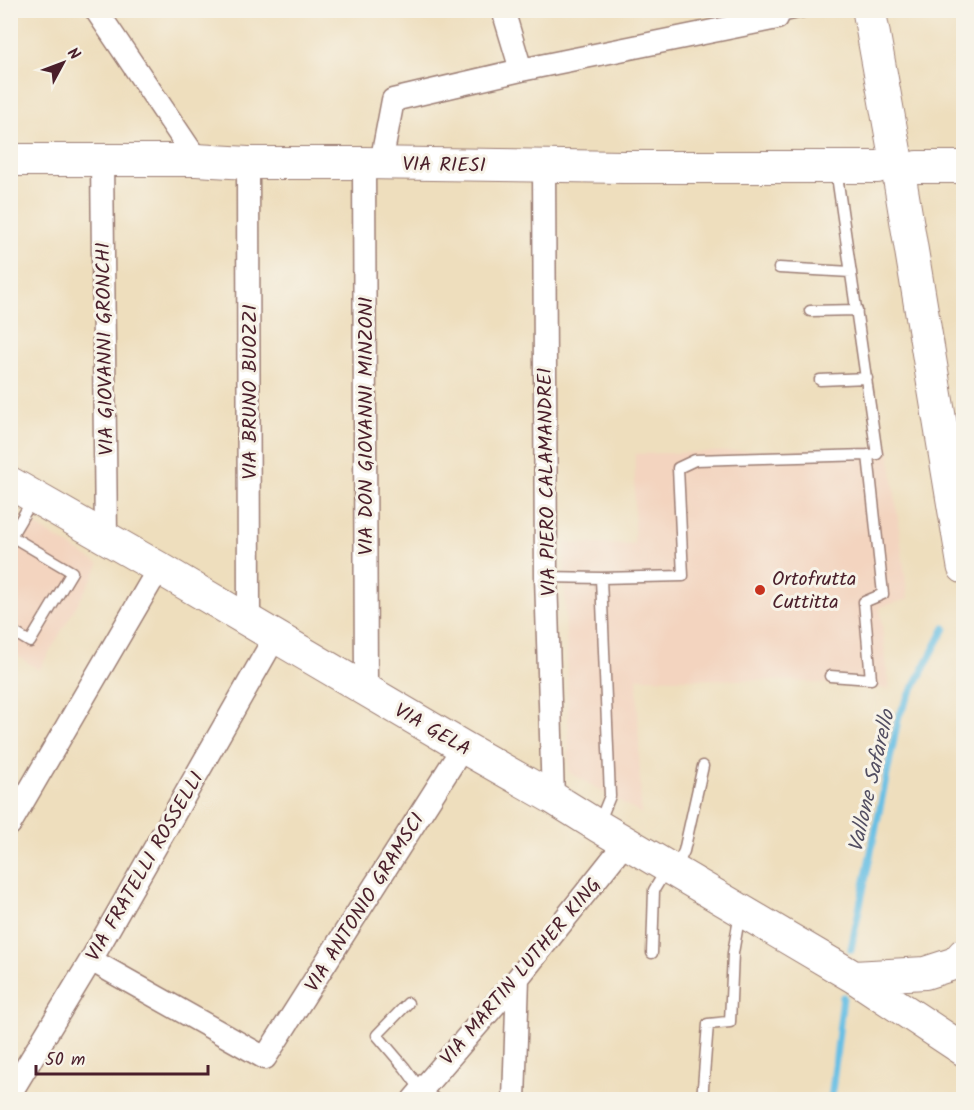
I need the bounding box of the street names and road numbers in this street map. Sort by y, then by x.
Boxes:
street label: VIA RIESI [402,149,486,183]
street label: VIA GIOVANNI GRONCHI [88,242,124,456]
street label: VIA DON GIOVANNI MINZONI [351,297,383,555]
street label: VIA BRUNO BUOZZI [235,304,267,480]
street label: VIA PIERO CALAMANDREI [530,367,566,597]
street label: VIA GELA [388,696,476,766]
street label: VIA FRATELLI ROSSELLI [78,766,213,968]
street label: VIA ANTONIO GRAMSCI [297,807,434,999]
street label: VIA MARTIN LUTHER KING [433,871,610,1073]

